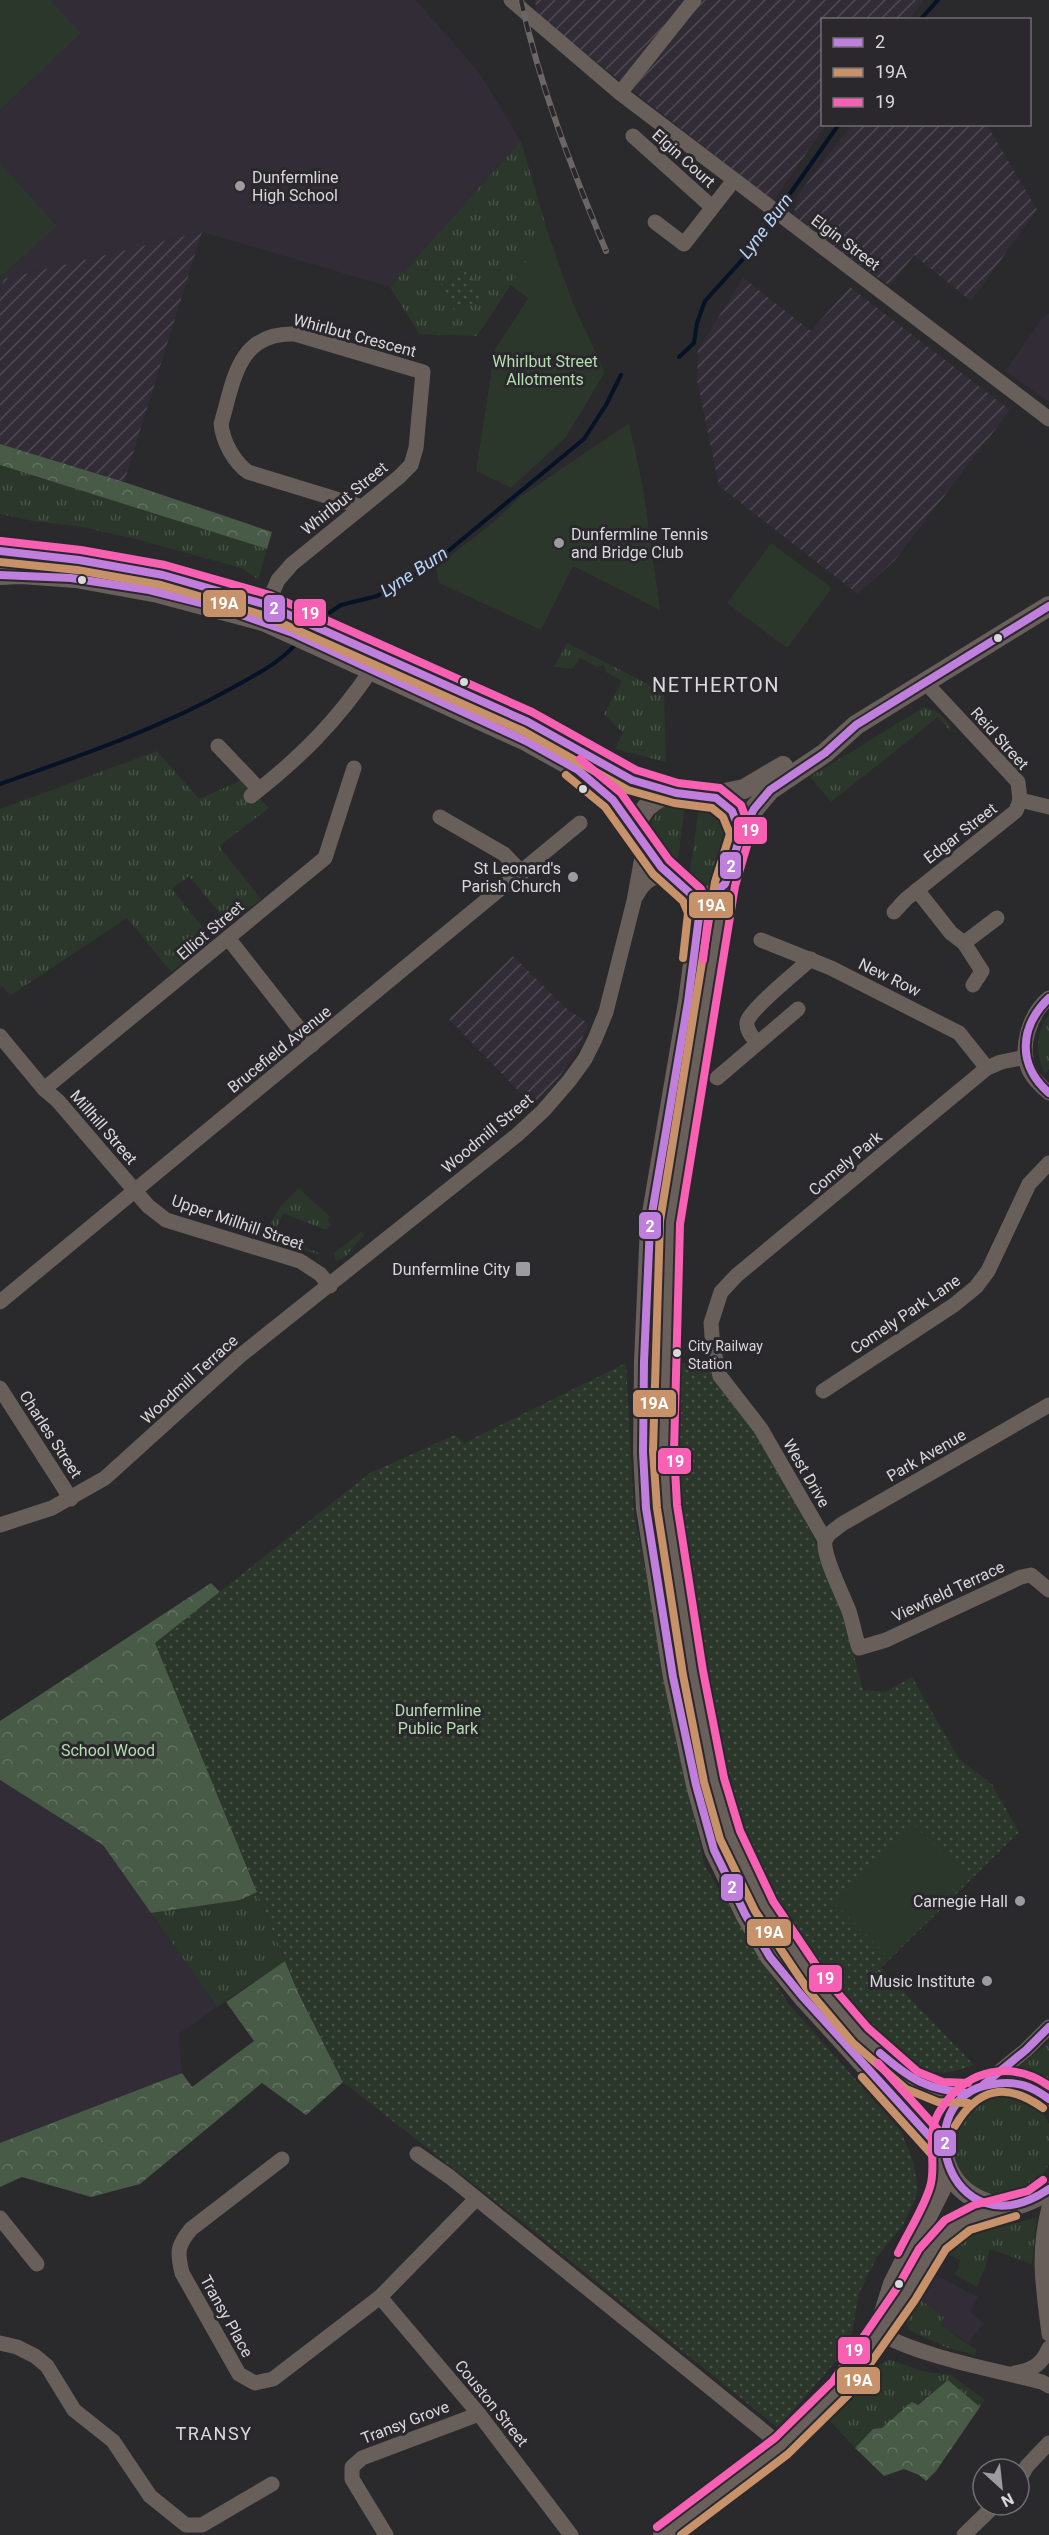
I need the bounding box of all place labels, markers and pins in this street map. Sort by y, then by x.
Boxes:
place label: Dunfermline High School [252,168,339,205]
marker: Dunfermline High School [233,179,247,193]
place label: Dunfermline Tennis and Bridge Club [571,525,708,562]
marker: Dunfermline Tennis and Bridge Club [552,536,566,550]
unlabelled marker [76,574,88,586]
unlabelled marker [992,632,1004,644]
unlabelled marker [458,676,470,688]
unlabelled marker [577,783,589,795]
place label: St Leonard's Parish Church [461,859,561,896]
marker: St Leonard's Parish Church [566,870,580,884]
place label: Dunfermline City [392,1260,510,1279]
marker: Dunfermline City [514,1260,532,1278]
place label: City Railway Station [688,1338,763,1372]
marker: City Railway Station [671,1347,683,1359]
place label: Carnegie Hall [913,1892,1008,1911]
marker: Carnegie Hall [1013,1894,1027,1908]
place label: Music Institute [869,1972,975,1991]
marker: Music Institute [980,1974,994,1988]
unlabelled marker [893,2278,905,2290]

